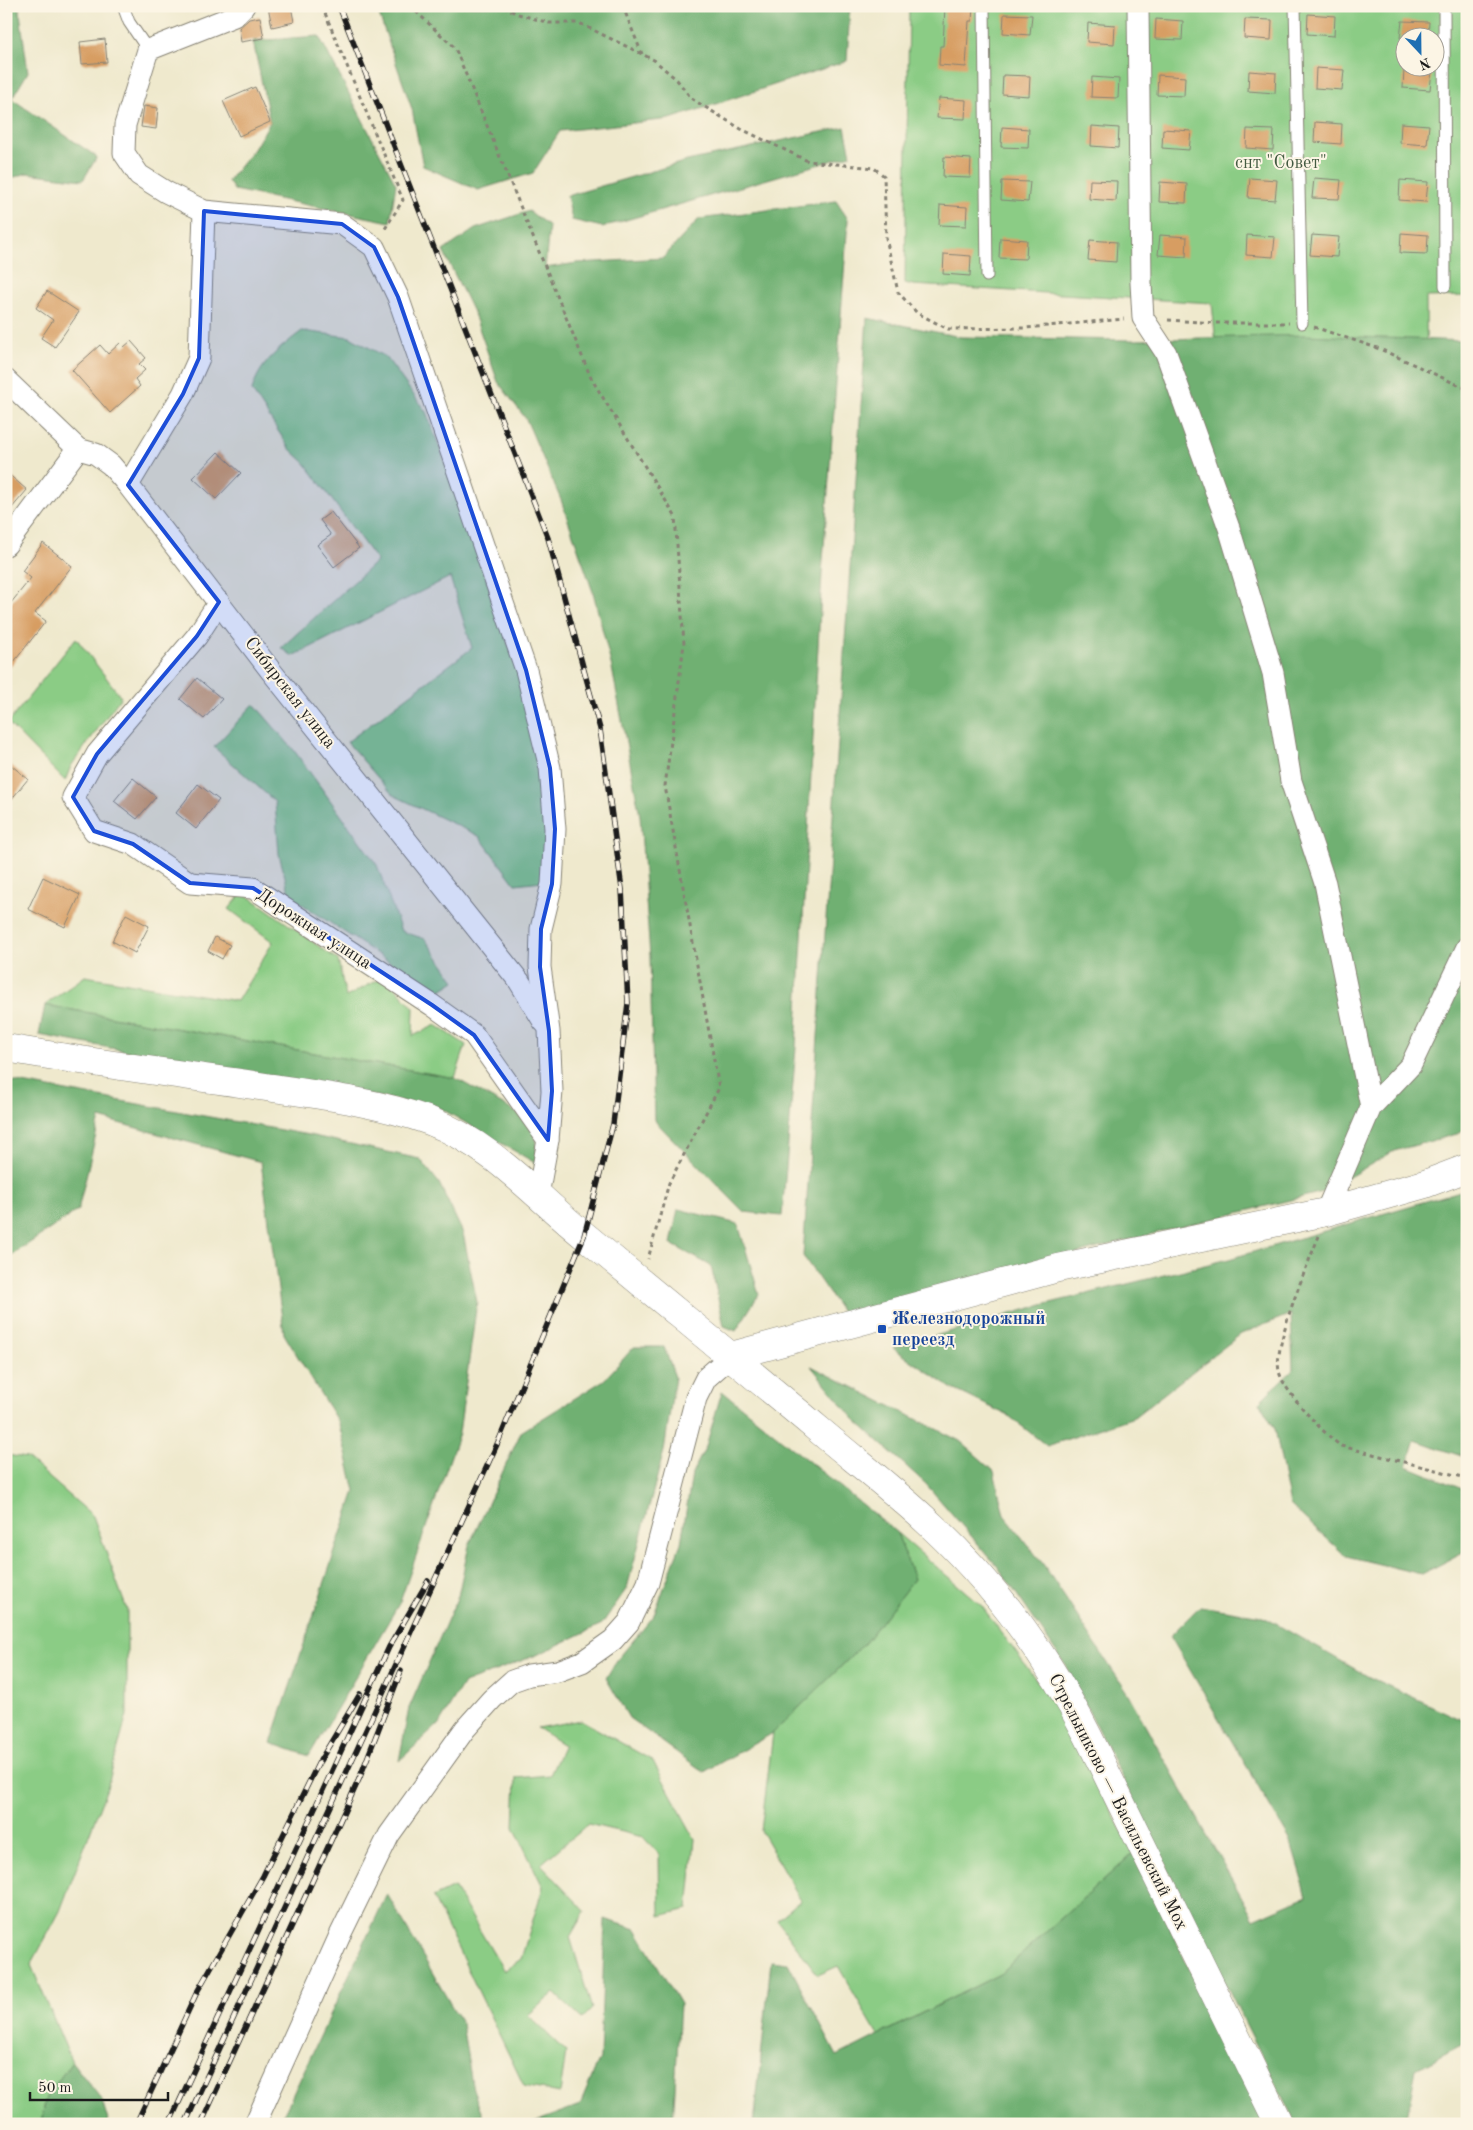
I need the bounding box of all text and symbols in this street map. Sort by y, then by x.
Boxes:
north arrow [1396,28,1446,78]
text: N [1417,55,1432,72]
park label: снт "Совет" [1235,154,1327,172]
street label: Сибирская улица [241,634,339,752]
street label: Дорожная улица [253,885,375,973]
place label: Железнодорожный переезд [892,1310,1045,1349]
marker: Железнодорожный переезд [876,1323,888,1335]
street label: Стрельниково — Васильевский Мох [1045,1671,1191,1933]
scale bar [30,2070,168,2102]
text: 50 m [38,2081,72,2096]

